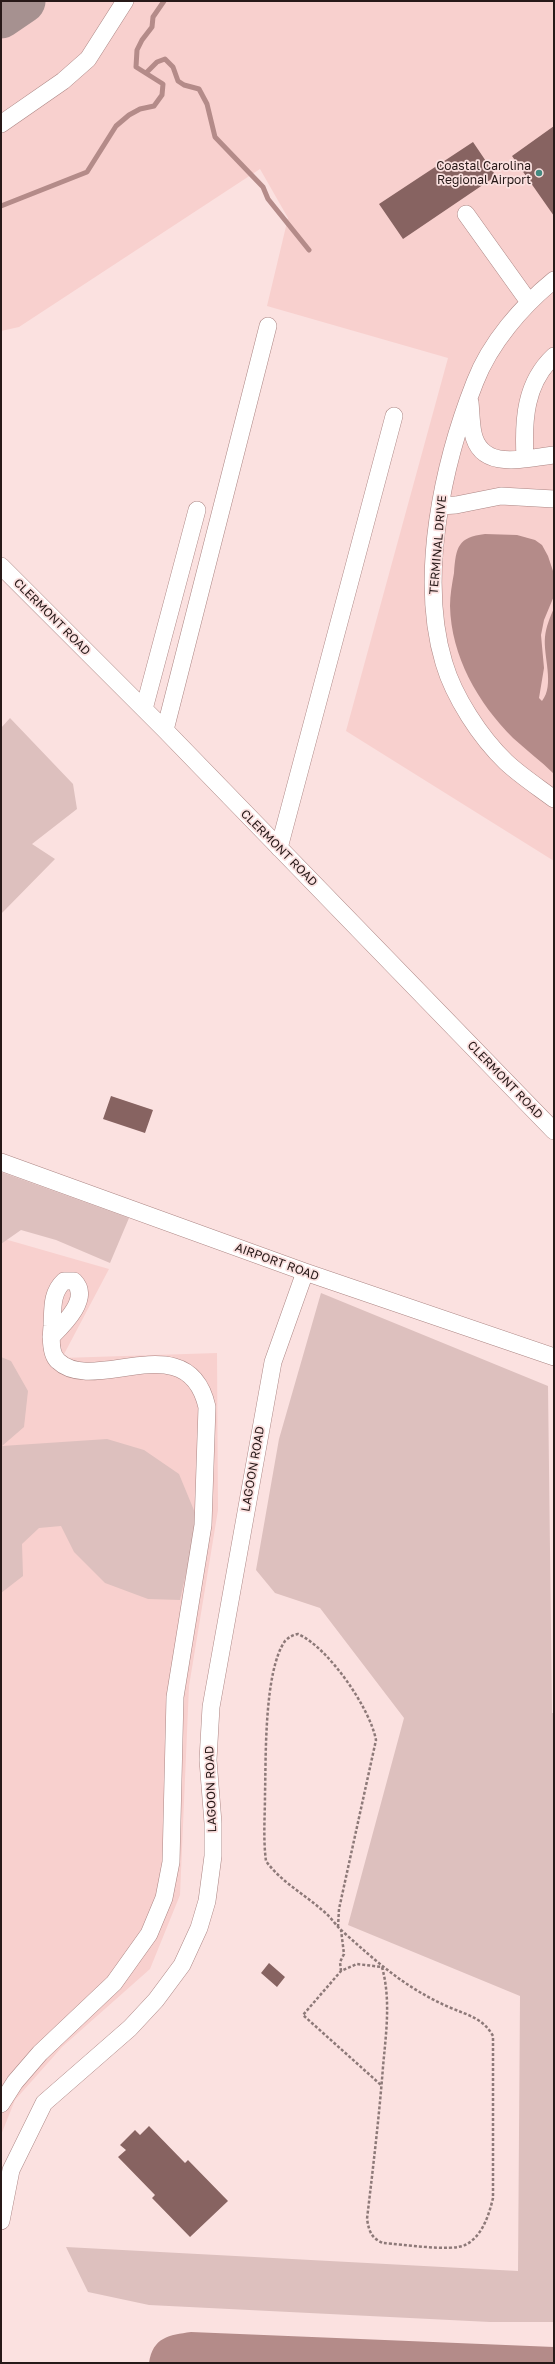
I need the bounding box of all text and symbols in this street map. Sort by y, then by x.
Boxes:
place label: Coastal Carolina Regional Airport [436,159,531,187]
marker: Coastal Carolina Regional Airport [534,168,544,178]
street label: TERMINAL DRIVE [426,495,450,595]
street label: CLERMONT ROAD [11,576,93,658]
street label: CLERMONT ROAD [238,807,320,889]
street label: CLERMONT ROAD [464,1038,546,1122]
street label: AIRPORT ROAD [233,1240,321,1284]
street label: LAGOON ROAD [238,1425,268,1513]
street label: LAGOON ROAD [202,1745,220,1833]

